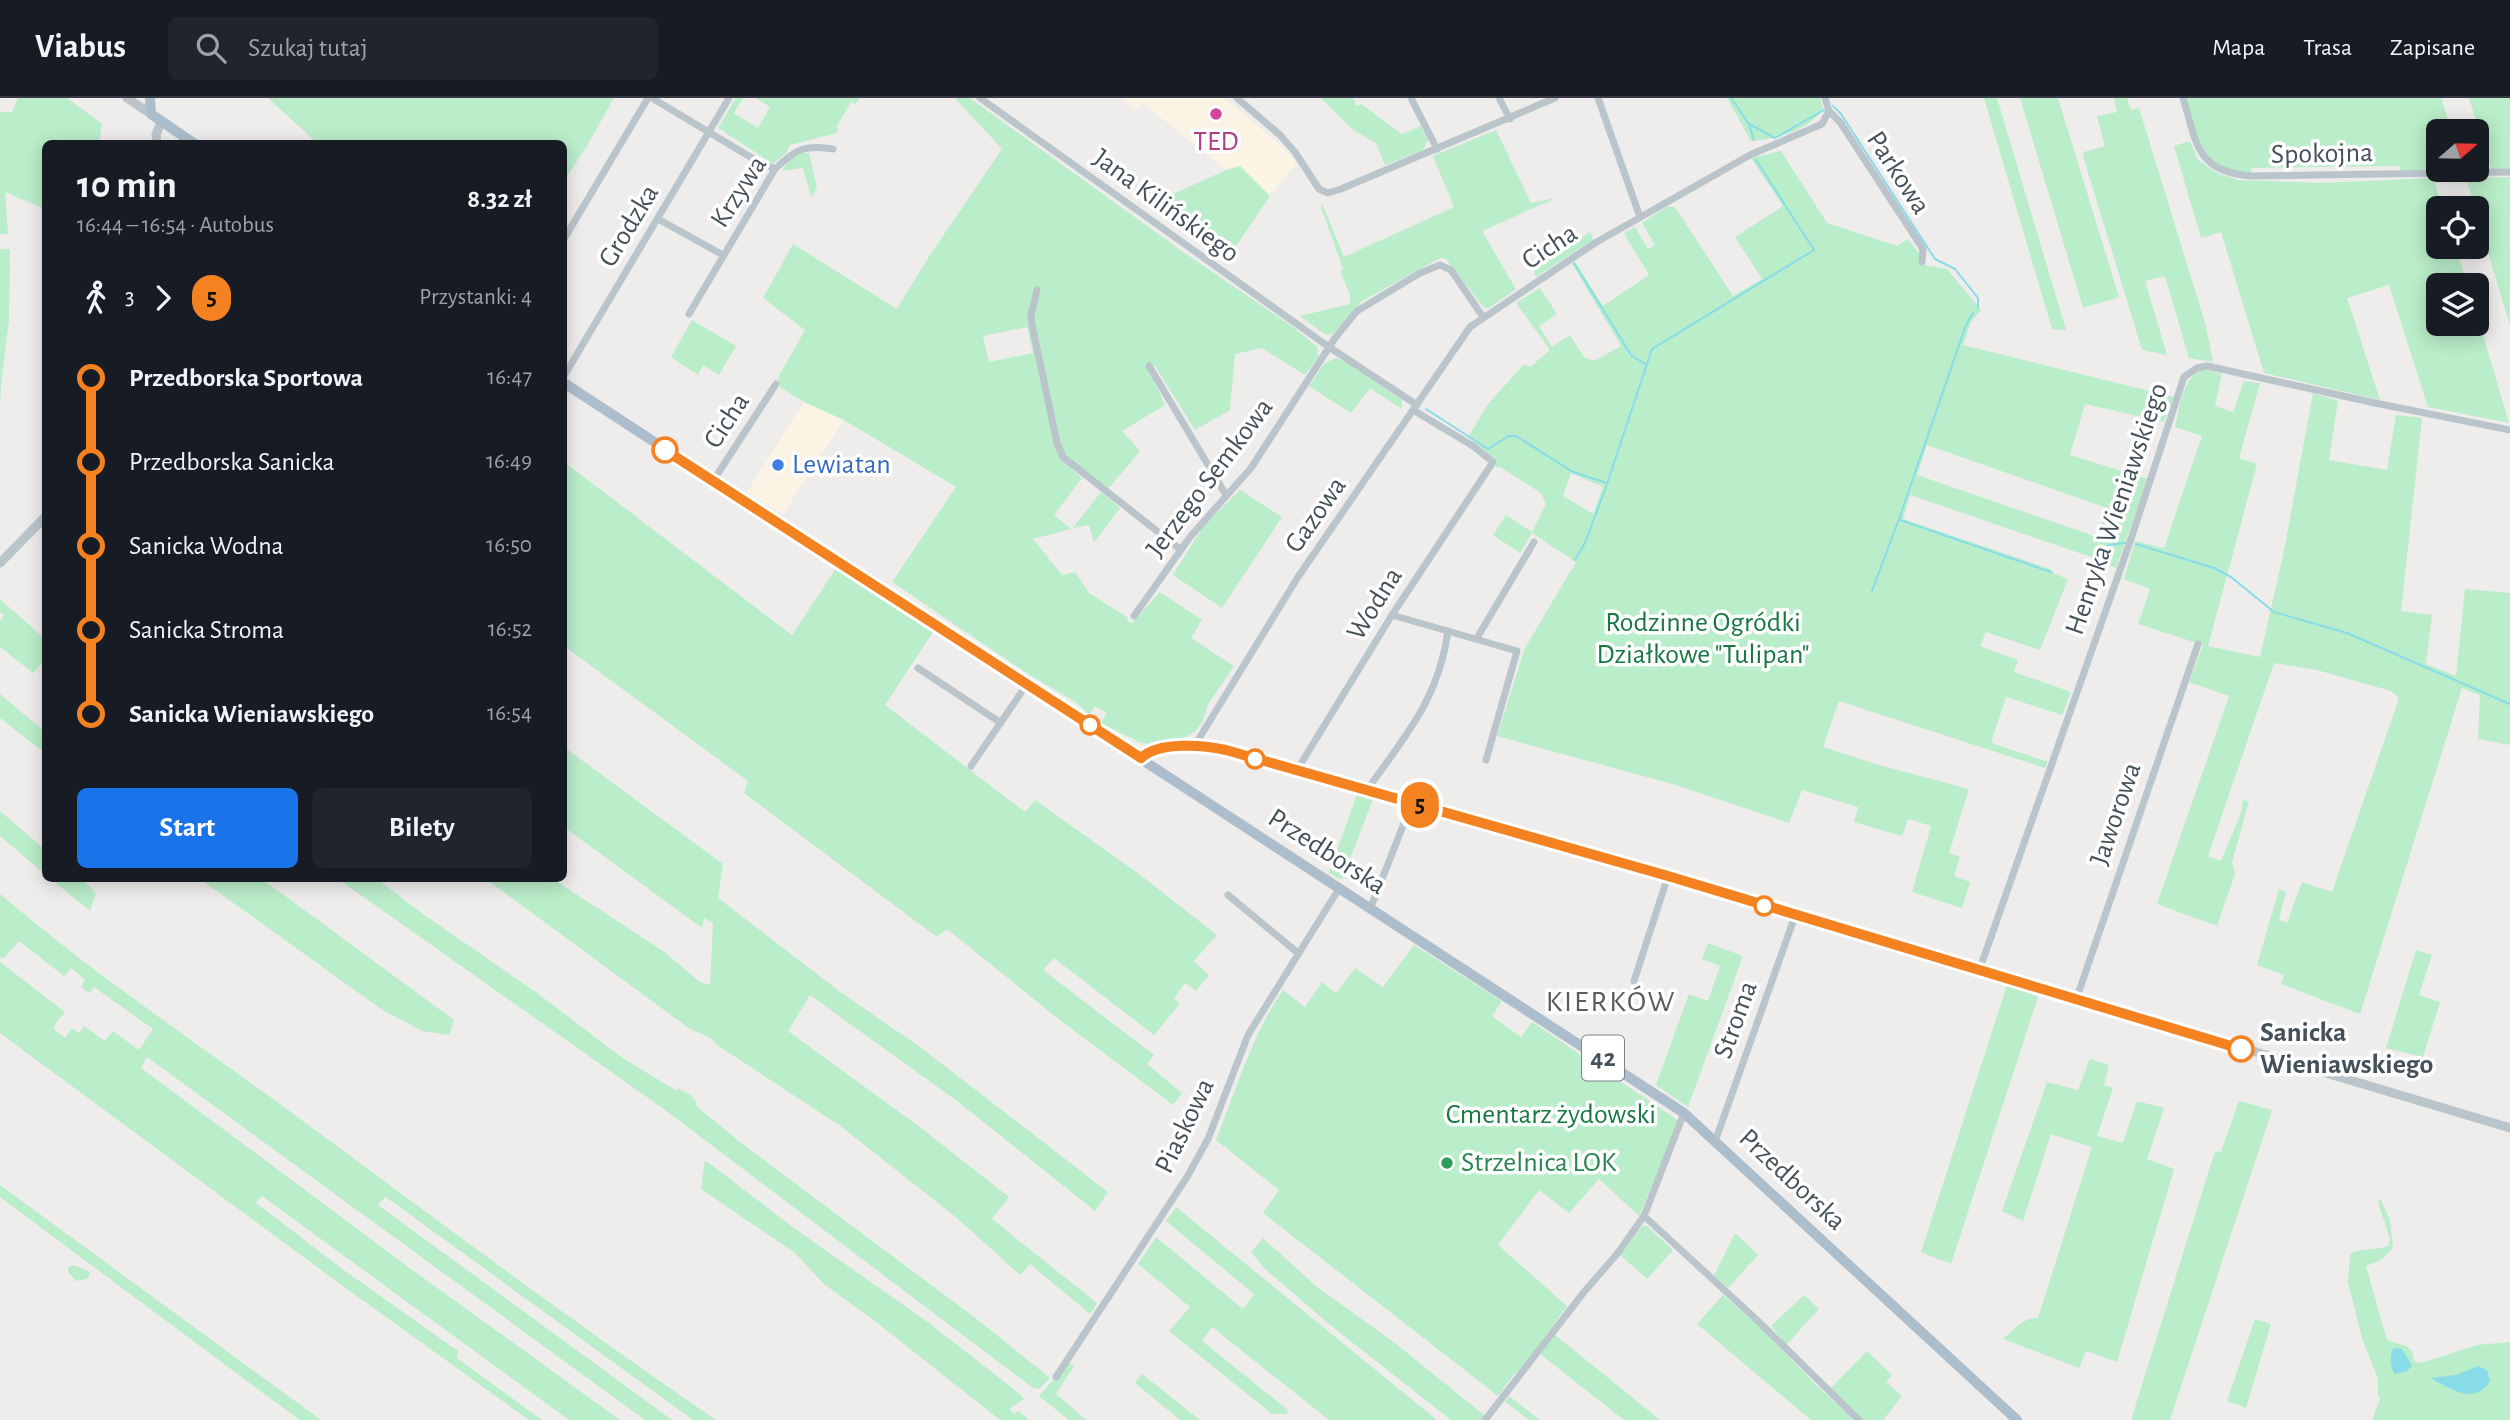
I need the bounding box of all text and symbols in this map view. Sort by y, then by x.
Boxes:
search box [168,17,658,80]
icon: search [192,29,230,67]
text: Viabus [35,31,126,64]
text: Szukaj tutaj [248,35,368,61]
text: Mapa [2212,36,2265,60]
text: Trasa [2303,36,2352,60]
text: Zapisane [2390,36,2475,60]
marker: TED [1208,106,1224,122]
north arrow [2426,119,2488,182]
map controls [2426,119,2489,336]
street label: Parkowa [1861,127,1935,220]
place label: TED [1193,128,1239,156]
street label: Spokojna [2271,139,2373,169]
street label: Jana Kilińskiego [1088,144,1244,268]
street label: Krzywa [706,151,772,233]
text: 10 min [77,167,177,205]
street label: Grodzka [594,180,664,272]
text: 8.32 zł [467,186,532,212]
button: locate [2426,196,2489,259]
text: 16:44 – 16:54 · Autobus [77,214,274,237]
street label: Cicha [1517,219,1583,275]
button: layers [2426,273,2489,336]
icon: walk [77,279,115,317]
icon: forward [144,279,182,317]
text: 3 [125,286,134,309]
text: 5 [206,286,217,310]
text: Przystanki: 4 [419,286,532,309]
text: Przedborska Sportowa [129,365,363,391]
text: 16:47 [487,366,532,389]
street label: Henryka Wieniawskiego [2061,380,2173,638]
street label: Cicha [699,388,755,454]
street label: Jerzego Semkowa [1141,393,1279,563]
unlabelled marker [652,437,678,463]
text: Przedborska Sanicka [129,449,334,475]
text: 16:49 [486,450,532,473]
place label: Lewiatan [792,451,891,479]
marker: Lewiatan [770,457,786,473]
street label: Gazowa [1280,472,1352,558]
text: Sanicka Wodna [129,533,284,559]
text: 16:50 [486,534,532,557]
street label: Wodna [1342,563,1408,645]
park label: Rodzinne Ogródki Działkowe "Tulipan" [1596,609,1810,669]
text: Sanicka Stroma [129,617,284,643]
text: 16:52 [488,618,532,641]
text: Sanicka Wieniawskiego [129,701,374,727]
text: 16:54 [487,702,532,725]
unlabelled marker [1080,715,1100,735]
unlabelled marker [1245,749,1265,769]
street label: Jaworowa [2085,759,2147,869]
line badge: 5 [1397,782,1443,828]
button: Start [77,788,298,868]
button: Bilety [312,788,532,868]
text: 5 [1415,793,1425,817]
street label: Przedborska [1263,804,1391,900]
unlabelled marker [1754,896,1774,916]
street label: Stroma [1709,978,1763,1062]
district label: KIERKÓW [1546,985,1676,1017]
place label: Sanicka Wieniawskiego [2260,1019,2433,1079]
road number: 42 [1582,1035,1624,1080]
marker: Sanicka Wieniawskiego [2228,1036,2254,1062]
street label: Piaskowa [1150,1074,1220,1178]
park label: Cmentarz żydowski [1446,1101,1656,1129]
street label: Przedborska [1733,1124,1851,1236]
place label: Strzelnica LOK [1461,1149,1617,1177]
marker: Strzelnica LOK [1439,1155,1455,1171]

